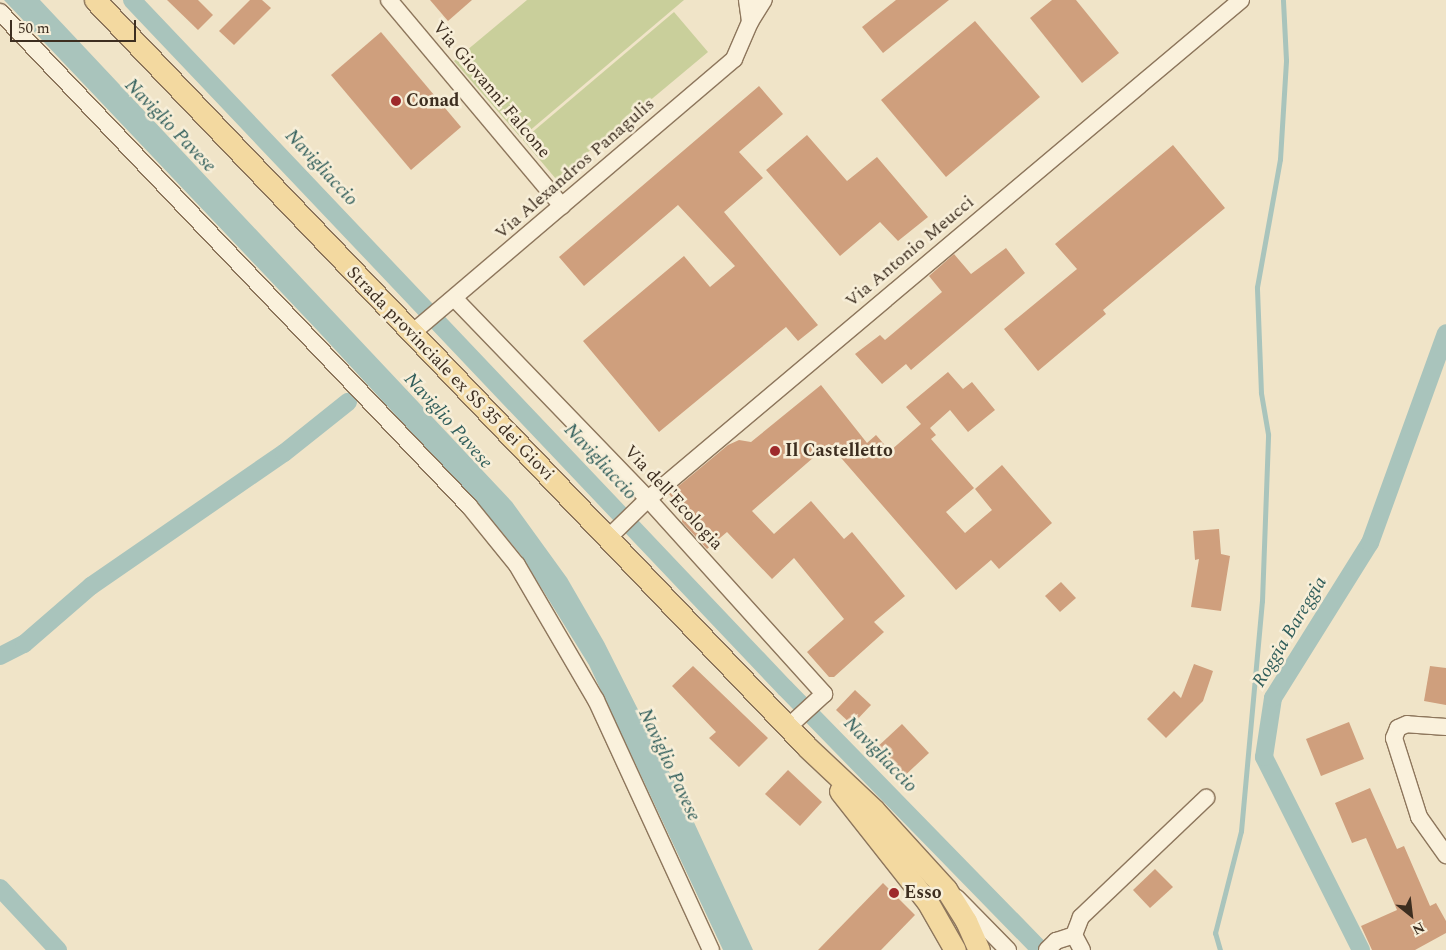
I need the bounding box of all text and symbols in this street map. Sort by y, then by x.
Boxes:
scale bar [12,10,139,42]
text: 50 m [18,17,50,40]
street label: Via Giovanni Falcone [427,17,555,163]
water label: Naviglio Pavese [120,74,220,178]
place label: Conad [406,90,459,112]
street label: Via Alexandros Panagulis [491,94,659,244]
marker: Conad [390,95,402,107]
water label: Navigliaccio [280,125,362,211]
street label: Via Antonio Meucci [841,192,979,312]
street label: Strada provinciale ex SS 35 dei Giovi [342,262,558,486]
water label: Naviglio Pavese [399,368,497,474]
water label: Navigliaccio [559,419,641,505]
place label: Il Castelletto [785,440,893,462]
street label: Via dell'Ecologia [619,441,727,555]
marker: Il Castelletto [769,445,781,457]
water label: Roggia Bareggia [1248,572,1332,692]
water label: Naviglio Pavese [633,705,705,825]
water label: Navigliaccio [838,712,922,798]
place label: Esso [904,882,942,904]
marker: Esso [888,887,900,899]
north arrow [1386,890,1436,940]
text: N [1408,917,1429,941]

